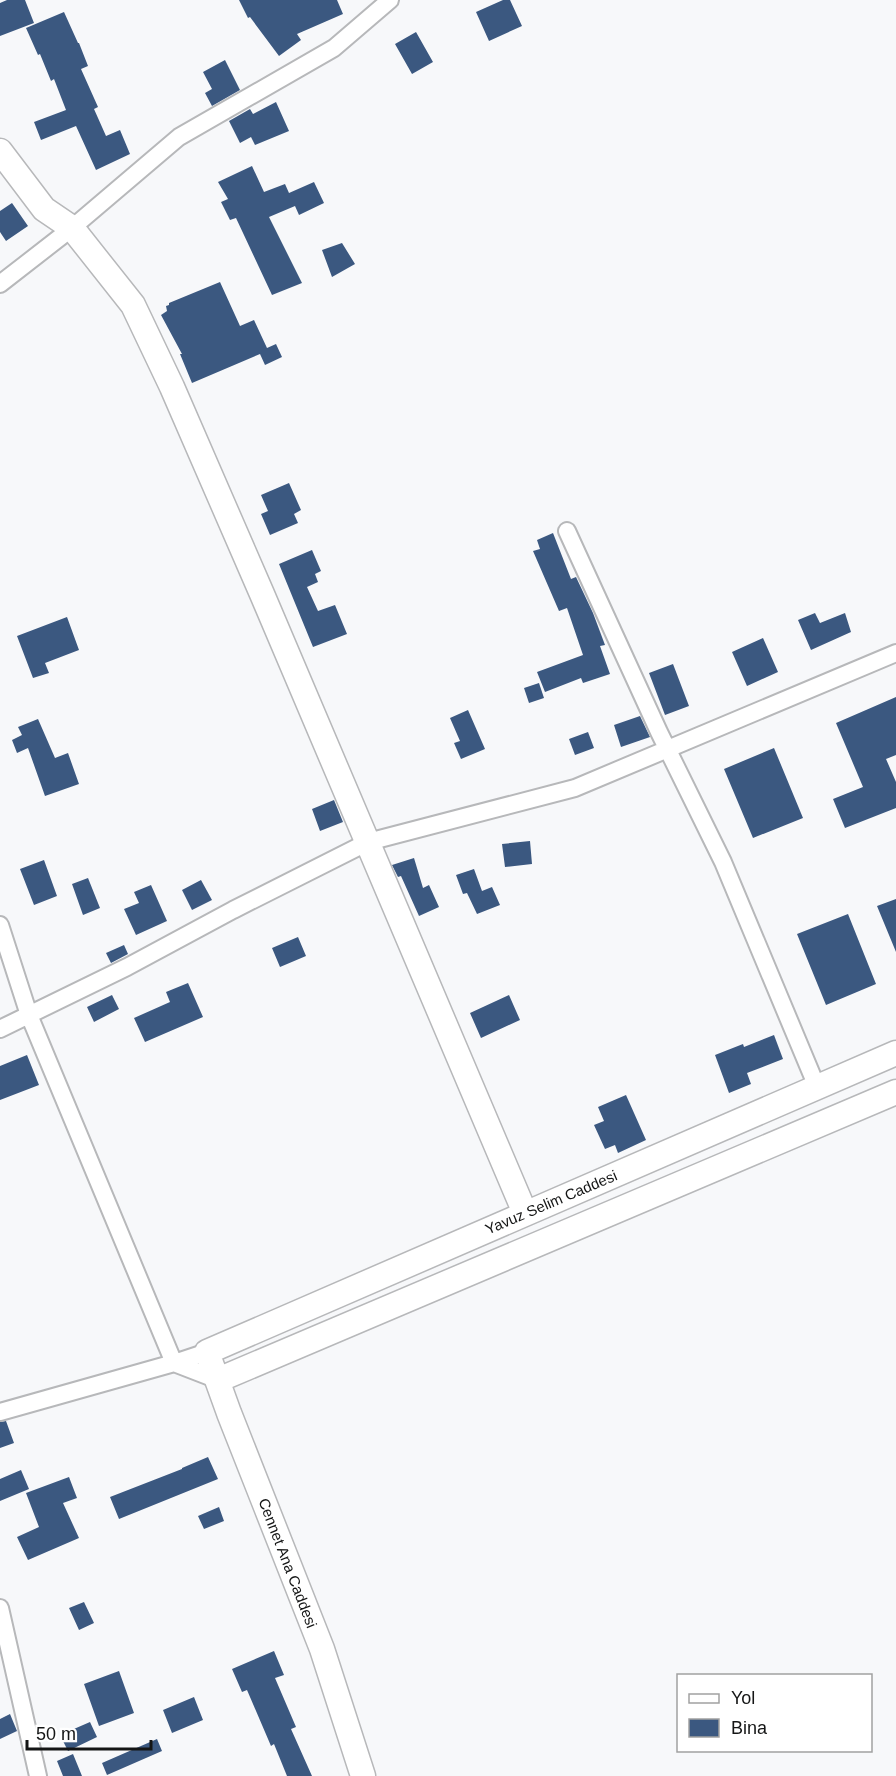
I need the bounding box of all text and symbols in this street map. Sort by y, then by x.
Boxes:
street label: Yavuz Selim Caddesi [483,1167,619,1237]
street label: Cennet Ana Caddesi [255,1496,321,1630]
legend [677,1674,872,1752]
text: Yol [731,1688,755,1708]
scale bar [27,1713,152,1751]
text: Bina [731,1718,768,1738]
text: 50 m [36,1724,76,1744]

